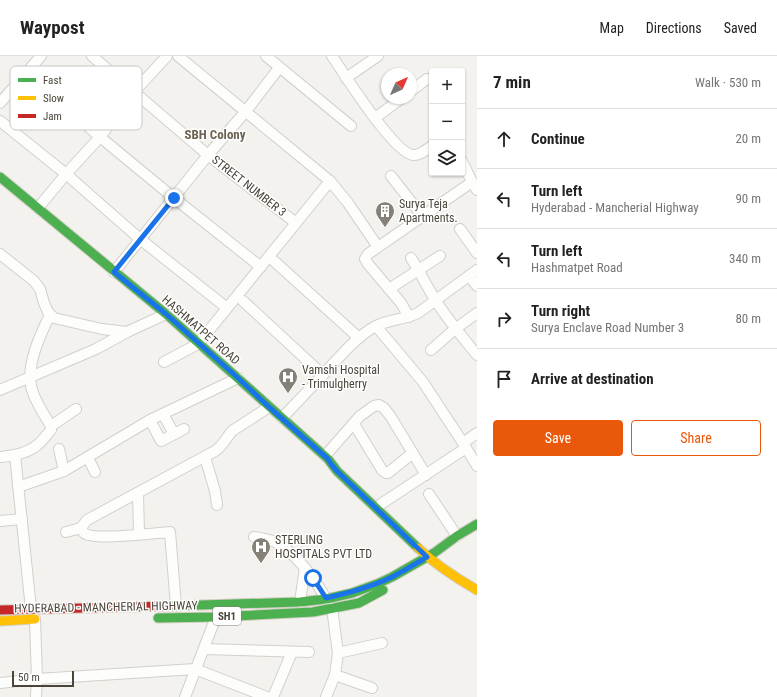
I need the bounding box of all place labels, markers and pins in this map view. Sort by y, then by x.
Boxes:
place label: Surya Teja Apartments. [399,197,458,225]
building icon: Surya Teja Apartments. [374,200,396,228]
place label: Vamshi Hospital - Trimulgherry [302,363,380,391]
hospital icon: Vamshi Hospital - Trimulgherry [277,366,299,394]
place label: STERLING HOSPITALS PVT LTD [275,533,372,561]
hospital icon: STERLING HOSPITALS PVT LTD [250,536,272,564]

